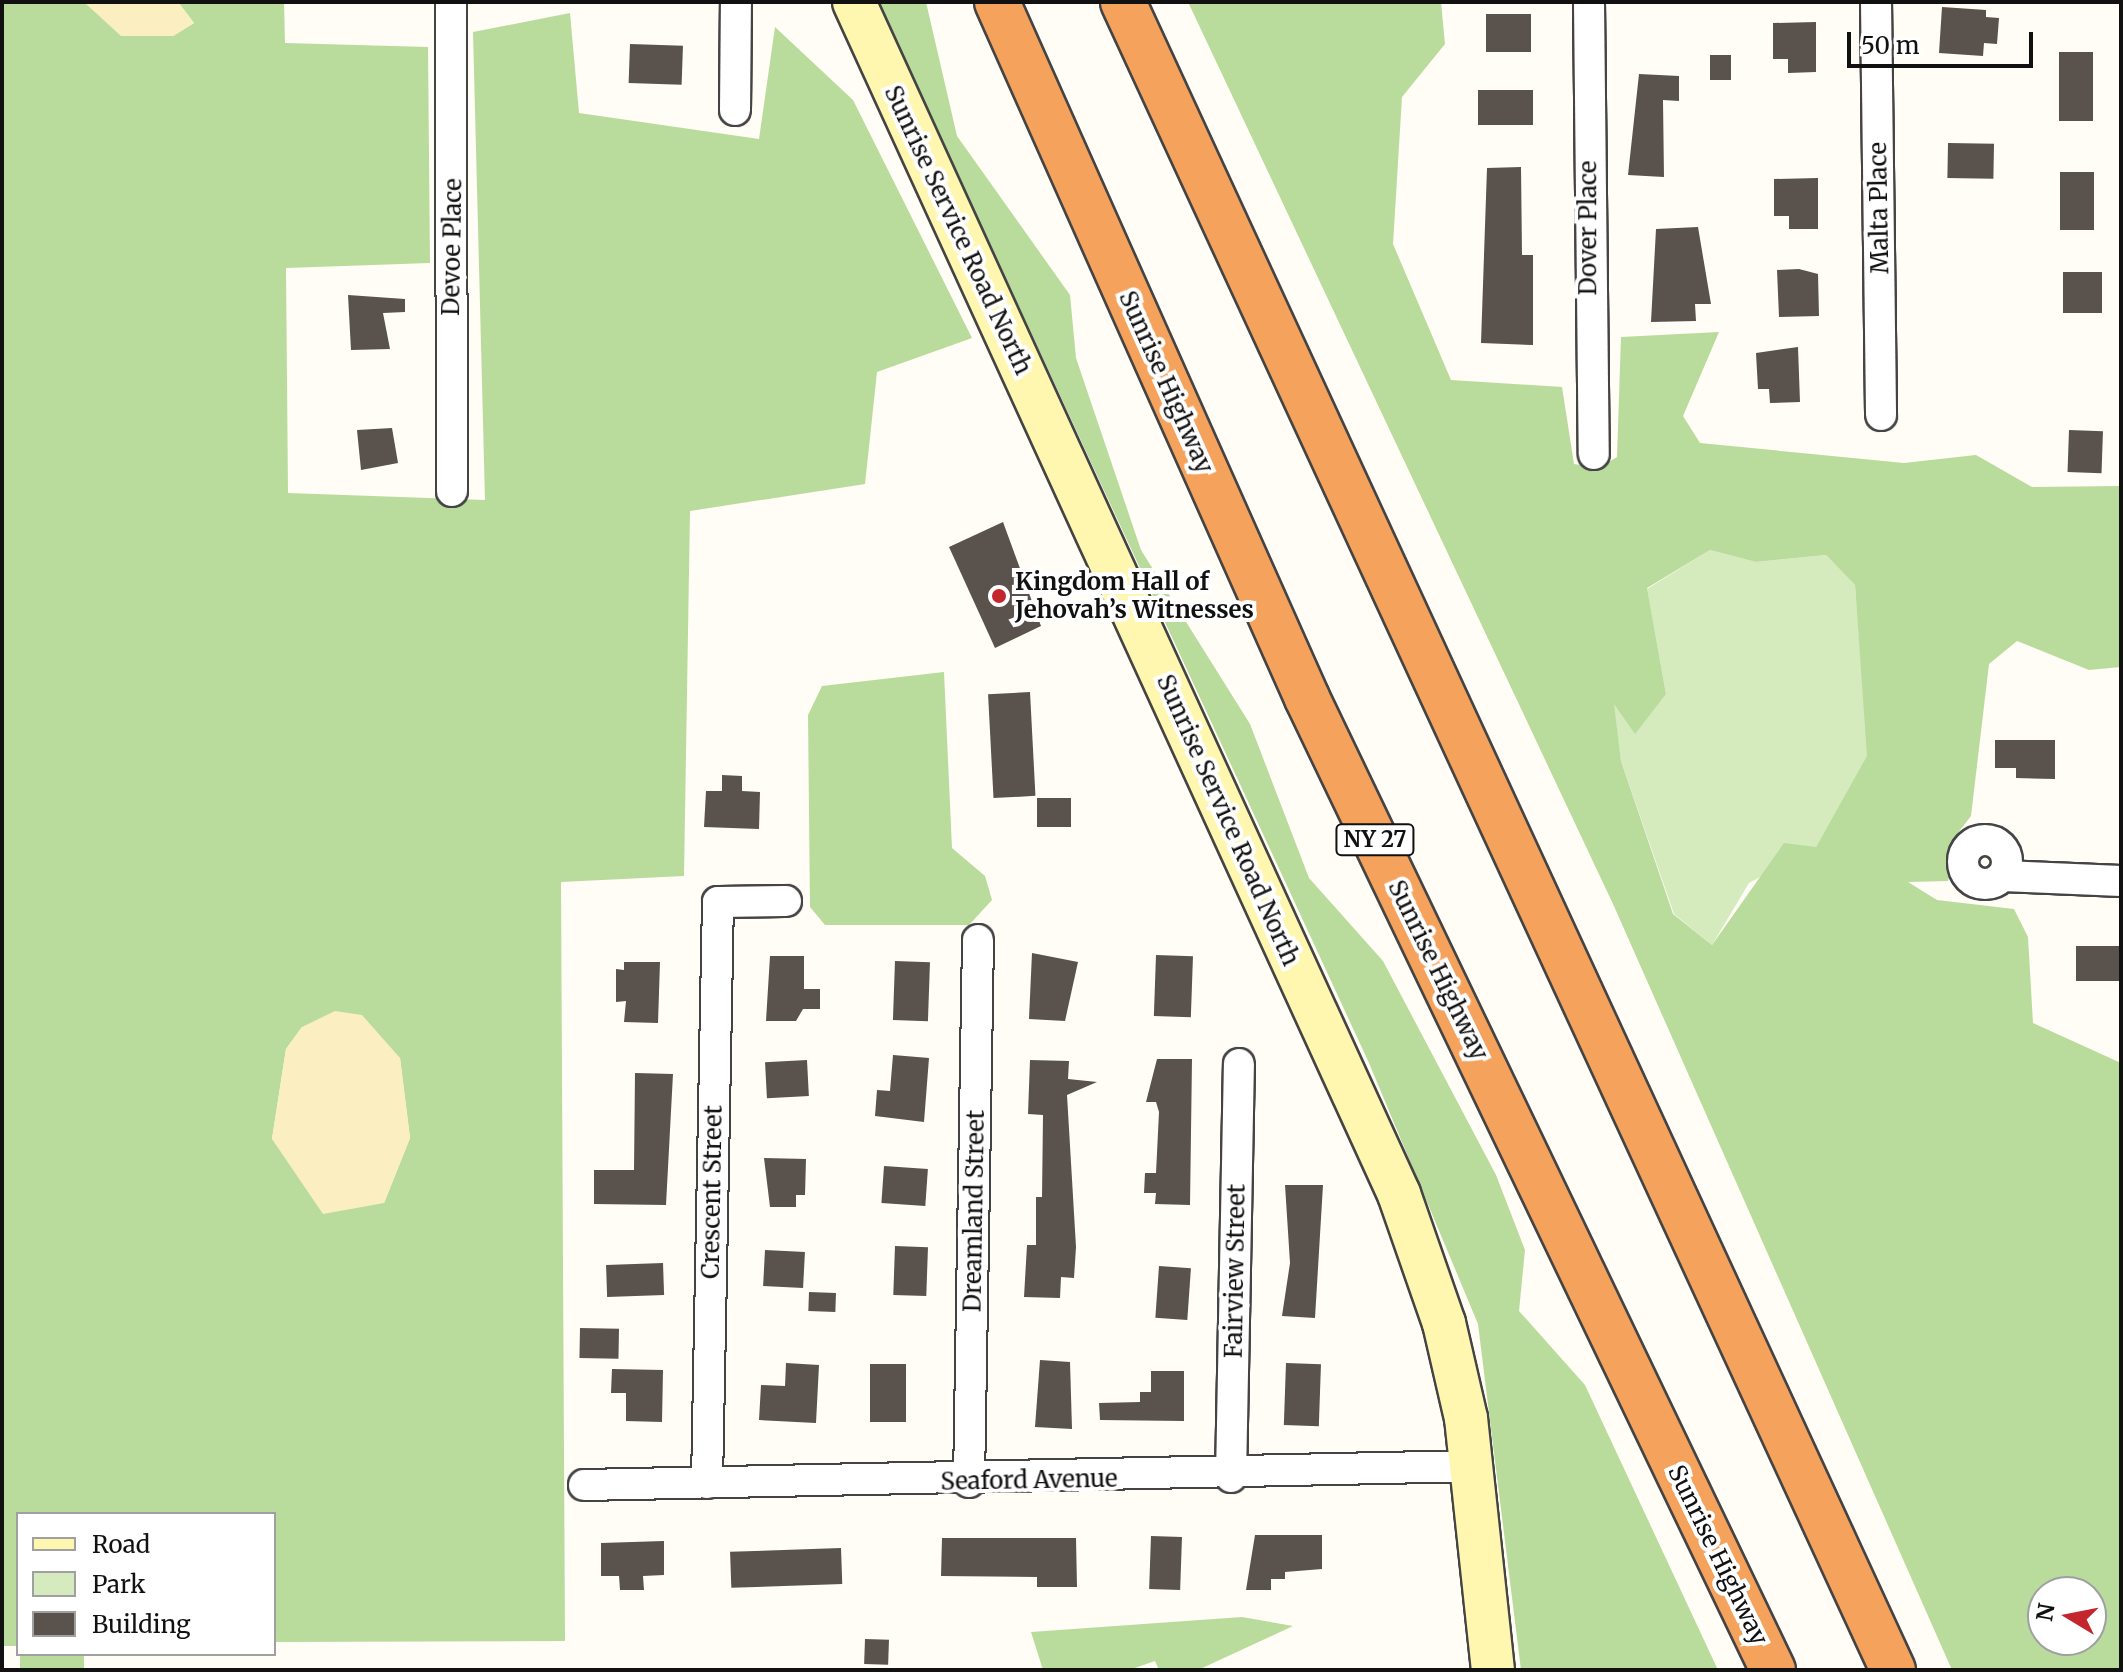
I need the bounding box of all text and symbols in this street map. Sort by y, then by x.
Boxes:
scale bar [1851,16,2037,66]
text: 50 m [1861,30,1920,61]
street label: Sunrise Service Road North [878,81,1038,379]
street label: Malta Place [1863,142,1895,274]
street label: Dover Place [1574,161,1602,295]
street label: Devoe Place [436,178,468,316]
street label: Sunrise Highway [1113,286,1219,478]
place label: Kingdom Hall of Jehovah’s Witnesses [1015,568,1254,624]
marker: Kingdom Hall of Jehovah’s Witnesses [990,587,1008,605]
street label: Sunrise Service Road North [1151,670,1305,970]
road number: NY 27 [1335,822,1415,858]
street label: Sunrise Highway [1382,875,1494,1065]
street label: Crescent Street [696,1105,728,1279]
street label: Dreamland Street [958,1110,990,1312]
street label: Fairview Street [1219,1184,1251,1358]
street label: Sunrise Highway [1662,1460,1774,1650]
street label: Seaford Avenue [940,1464,1118,1496]
legend [16,1512,276,1656]
text: Road [92,1529,150,1560]
text: Park [92,1569,145,1600]
north arrow [2027,1576,2107,1656]
text: N [2030,1601,2061,1623]
text: Building [92,1609,191,1640]

